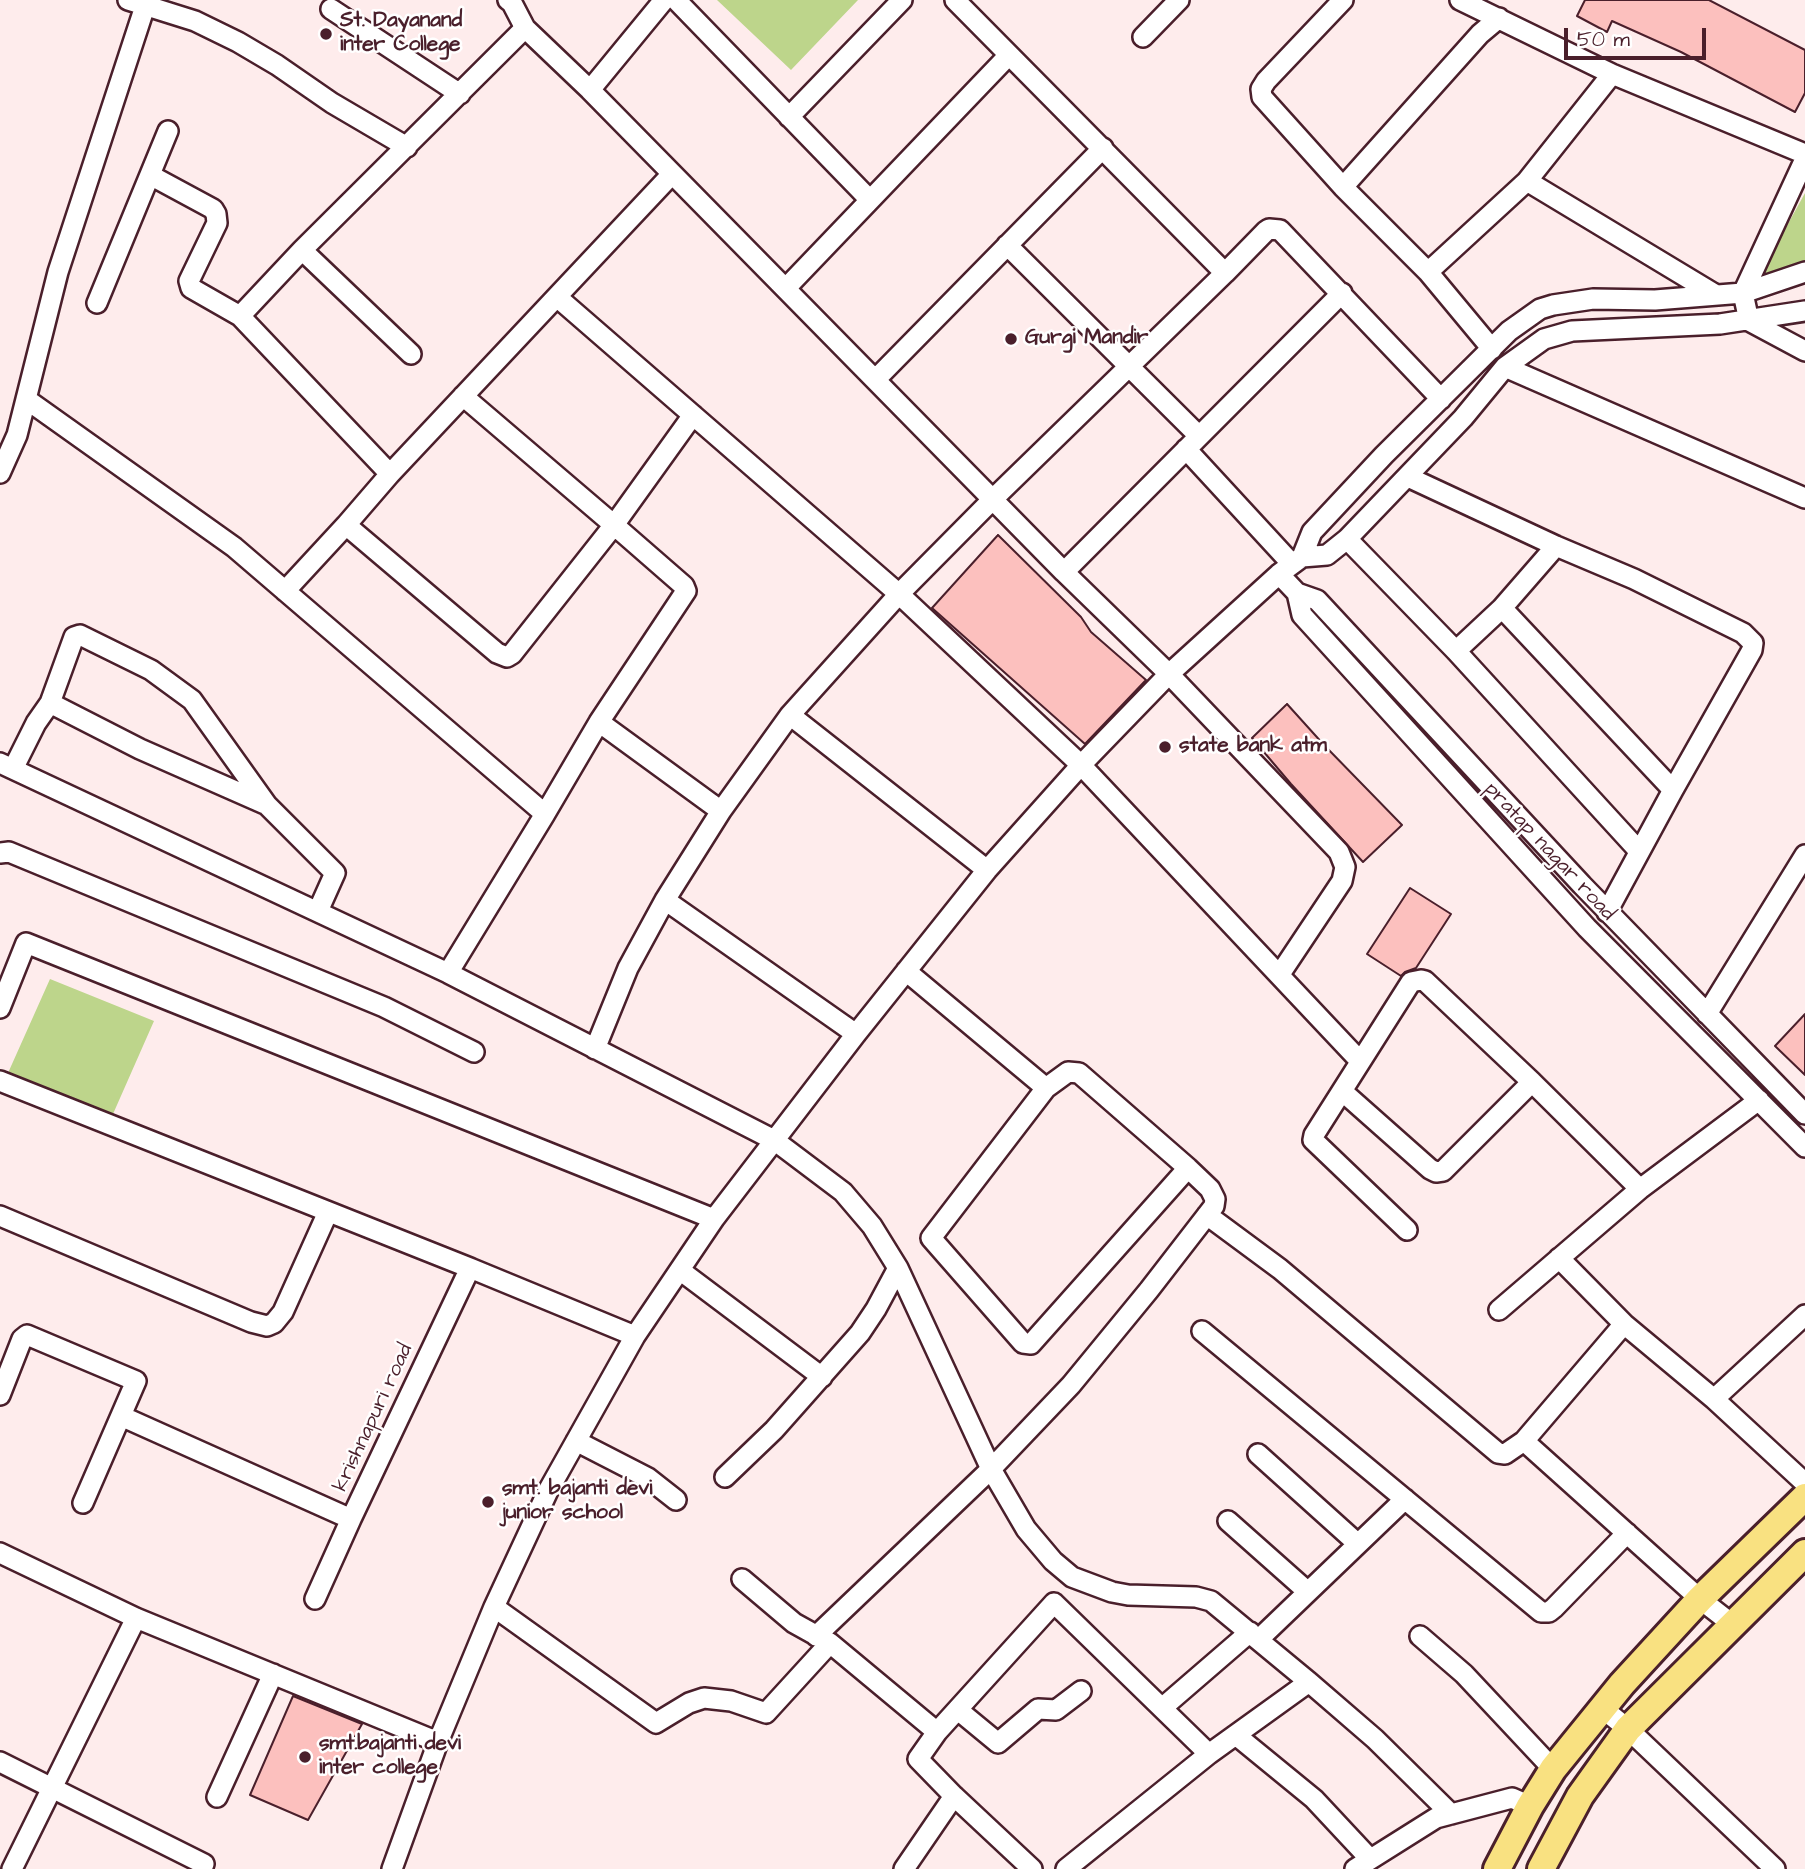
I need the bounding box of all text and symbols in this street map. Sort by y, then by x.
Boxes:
place label: St. Dayanand inter College [340,9,462,59]
scale bar [1567,14,1709,58]
text: 50 m [1577,25,1630,54]
marker: St. Dayanand inter College [318,26,334,42]
place label: Gurgi Mandir [1025,326,1148,352]
marker: Gurgi Mandir [1003,331,1019,347]
place label: state bank atm [1179,734,1327,760]
marker: state bank atm [1157,739,1173,755]
street label: pratap nagar road [1478,777,1620,927]
street label: krishnapuri road [329,1340,419,1496]
place label: smt. bajanti devi junior school [502,1477,652,1527]
marker: smt. bajanti devi junior school [480,1494,496,1510]
place label: smt.bajanti devi inter college [319,1732,461,1782]
marker: smt.bajanti devi inter college [297,1749,313,1765]

